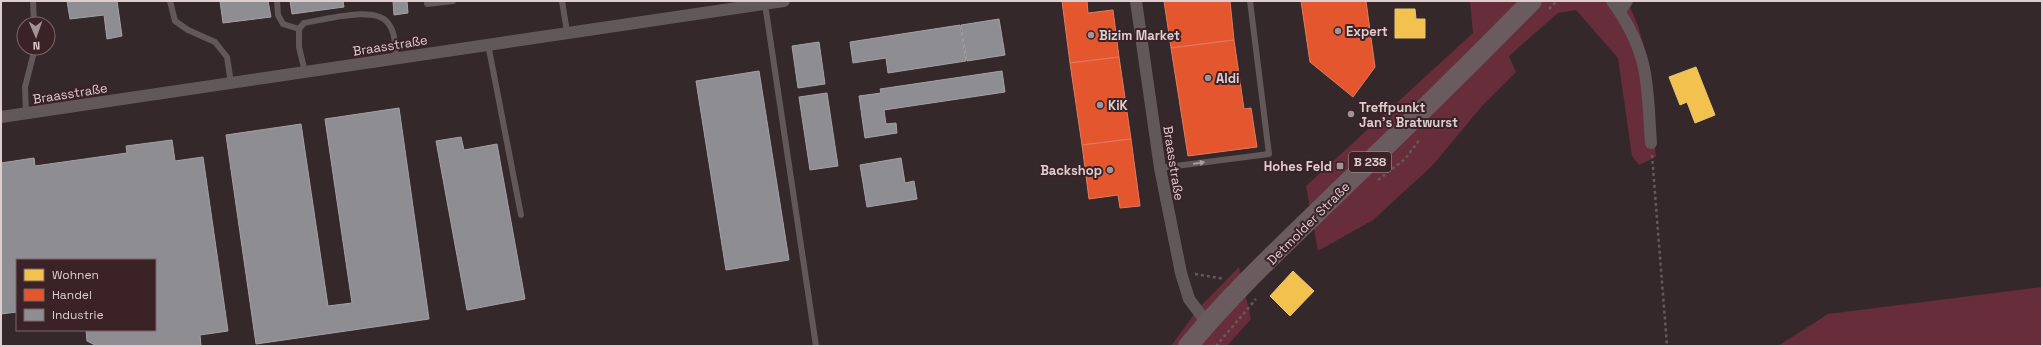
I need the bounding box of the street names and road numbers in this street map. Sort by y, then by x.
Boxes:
street label: Braasstraße [351,31,429,60]
street label: Braasstraße [31,79,109,108]
street label: Braasstraße [1159,124,1188,202]
road number: B 238 [1349,152,1391,172]
street label: Detmolder Straße [1263,178,1354,269]

